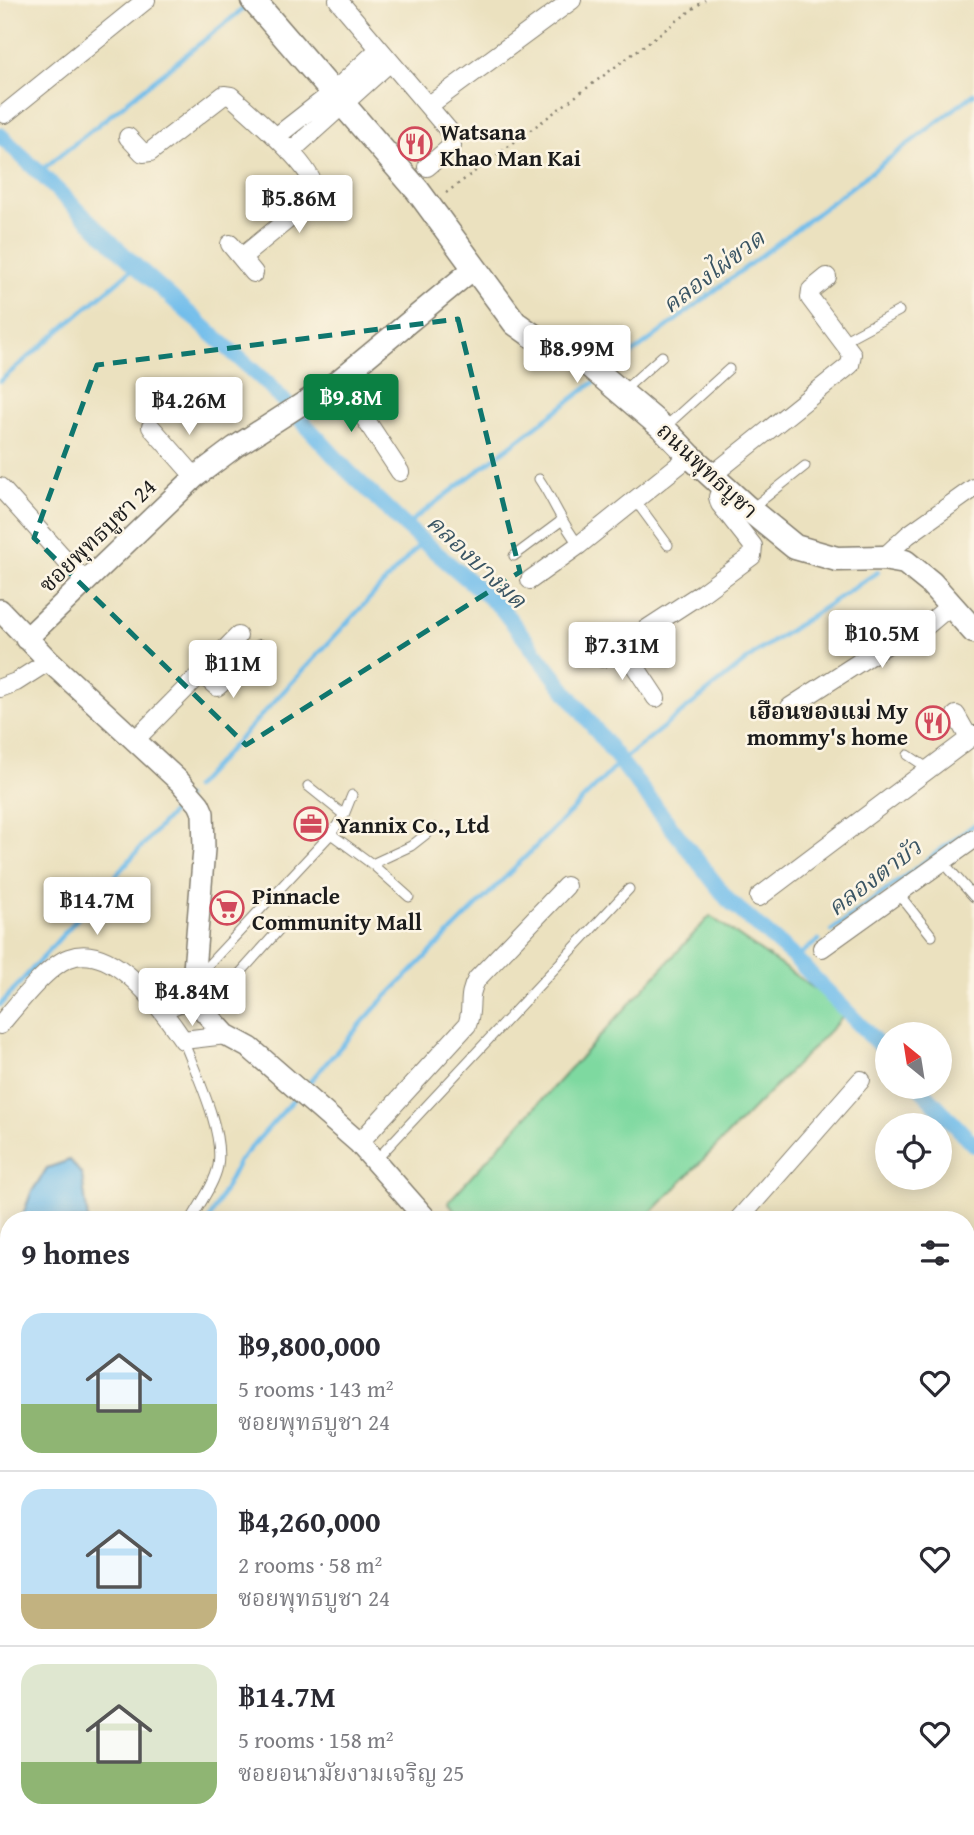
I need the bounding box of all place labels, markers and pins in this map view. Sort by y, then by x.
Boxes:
place label: Watsana Khao Man Kai [440,115,581,174]
restaurant icon: Watsana Khao Man Kai [396,125,434,163]
pin: ฿5.86M [242,176,356,235]
pin: ฿8.99M [520,326,634,385]
pin: ฿9.8M [302,374,400,434]
pin: ฿4.26M [132,378,246,437]
pin: ฿10.5M [825,610,939,670]
pin: ฿7.31M [565,622,679,682]
pin: ฿11M [192,640,274,700]
place label: เฮือนของแม่ My mommy's home [747,694,908,753]
restaurant icon: เฮือนของแม่ My mommy's home [914,704,952,742]
office icon: Yannix Co., Ltd [292,805,330,843]
place label: Yannix Co., Ltd [336,808,490,841]
pin: ฿14.7M [40,878,154,937]
place label: Pinnacle Community Mall [252,879,422,938]
supermarket icon: Pinnacle Community Mall [208,889,246,927]
pin: ฿4.84M [135,968,249,1028]

